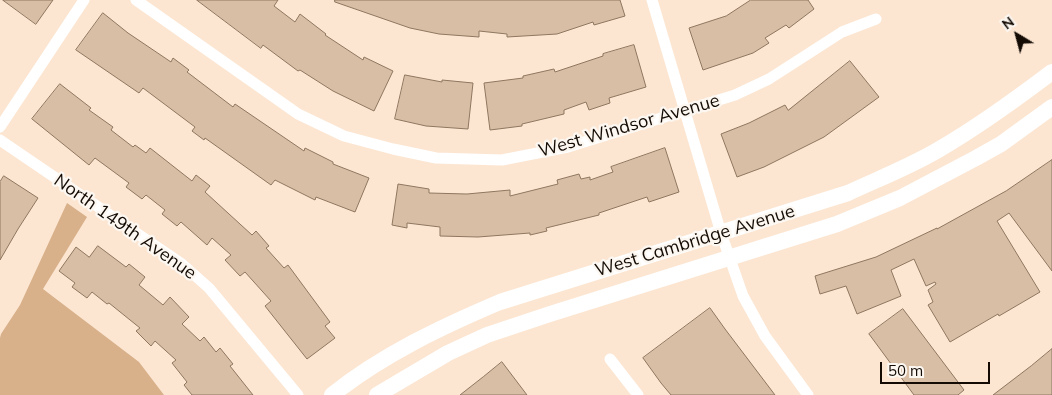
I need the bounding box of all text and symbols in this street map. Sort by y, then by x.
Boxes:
north arrow [992,10,1042,60]
text: N [998,13,1018,33]
street label: West Windsor Avenue [536,90,722,162]
street label: North 149th Avenue [50,170,200,284]
street label: West Cambridge Avenue [593,200,797,282]
scale bar [882,352,992,384]
text: 50 m [888,361,923,380]

